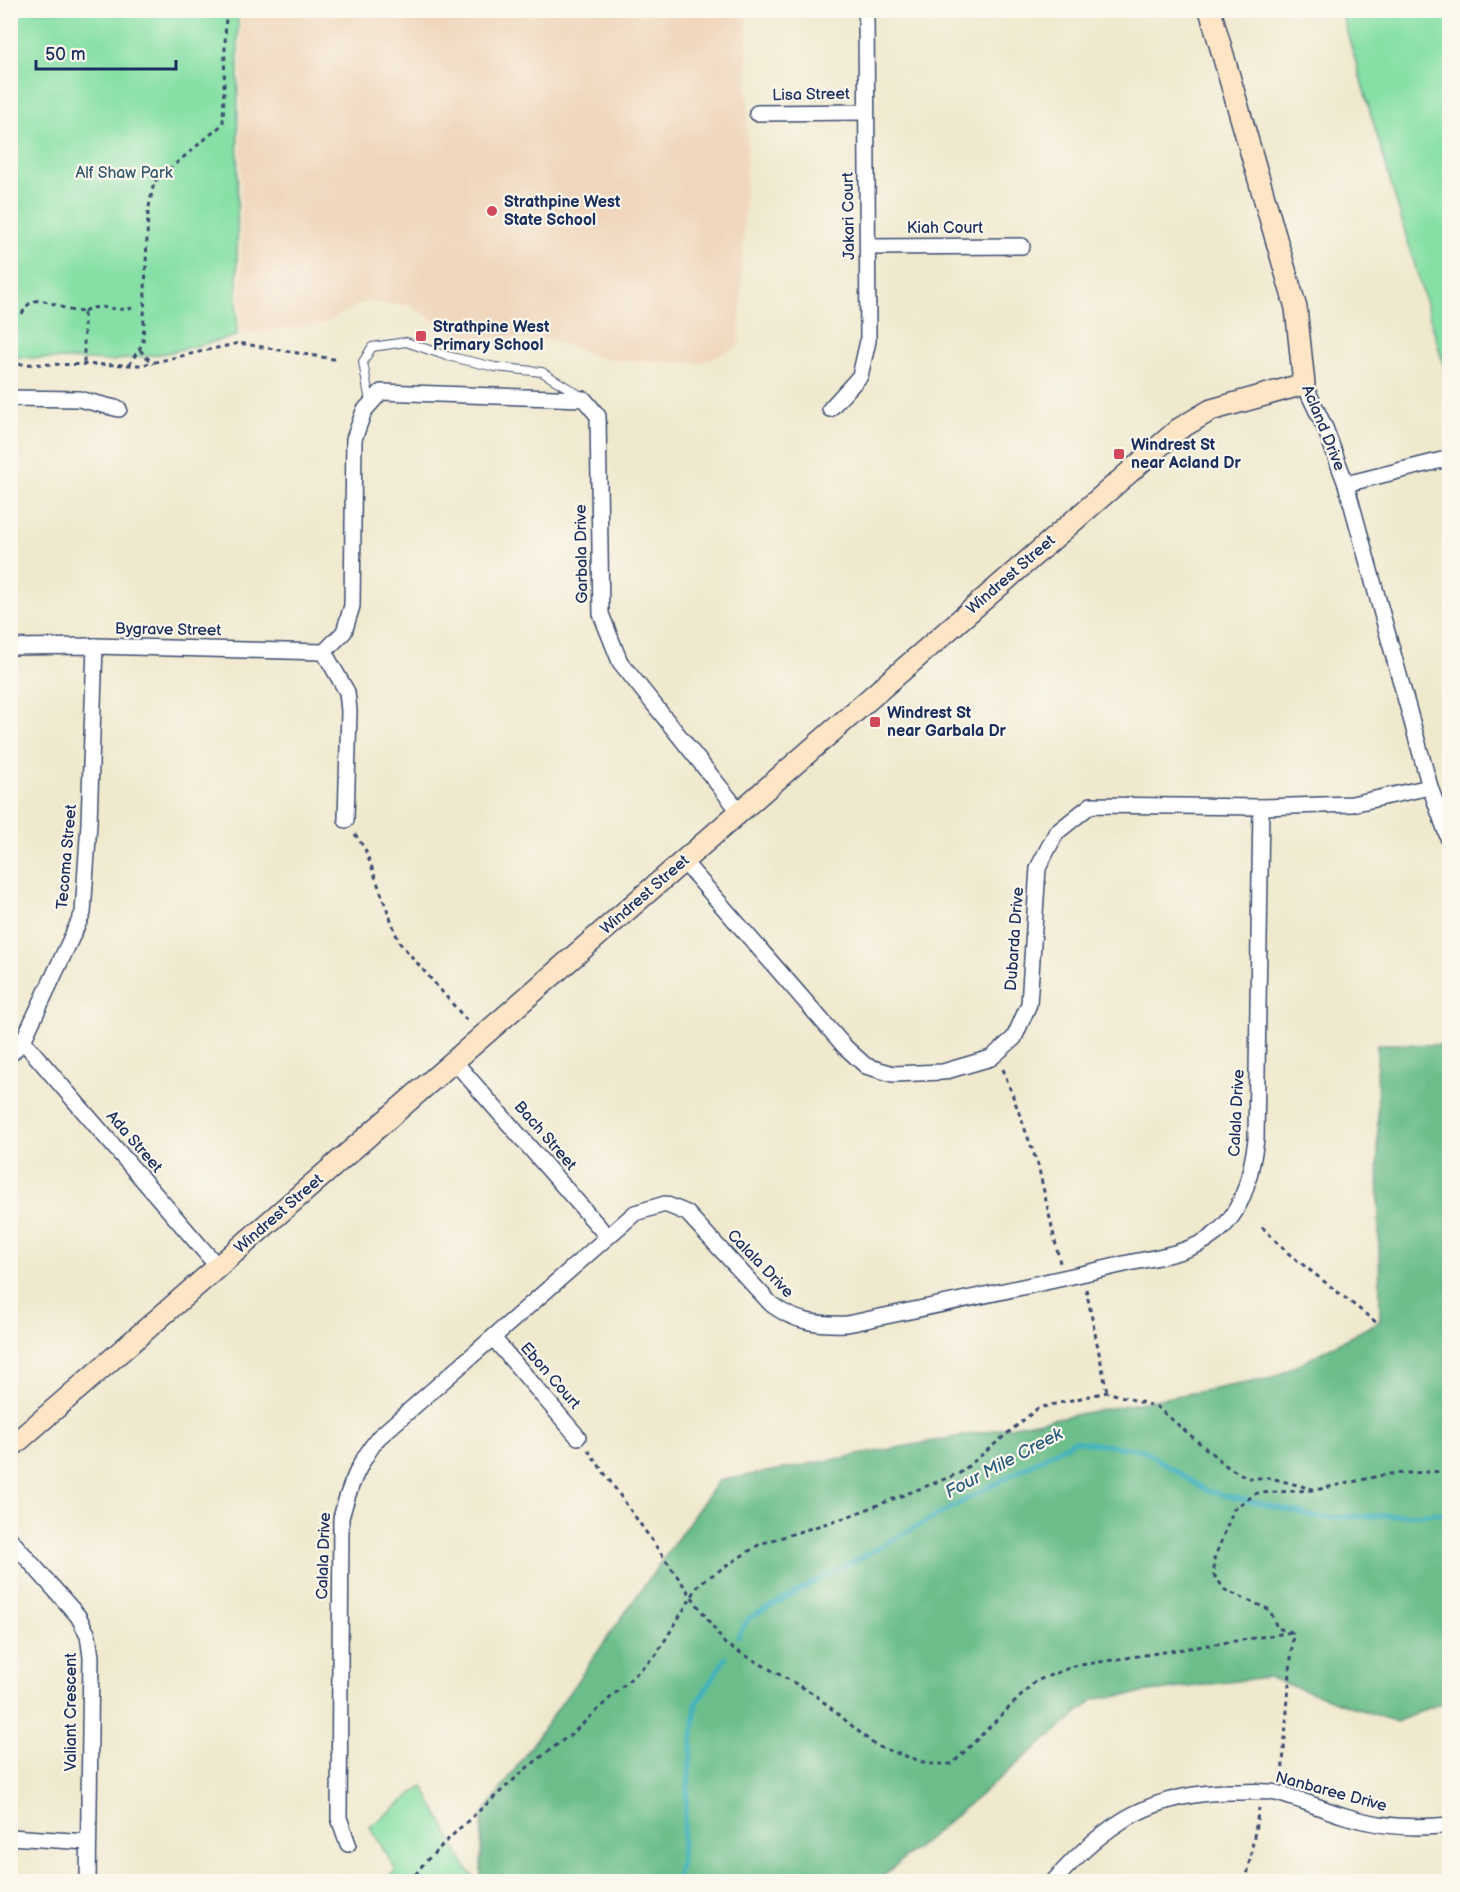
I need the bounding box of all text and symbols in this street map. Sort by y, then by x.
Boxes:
scale bar [36,33,176,71]
text: 50 m [45,44,86,65]
street label: Lisa Street [772,85,850,105]
park label: Alf Shaw Park [75,164,173,183]
street label: Jakari Court [839,172,859,260]
place label: Strathpine West State School [504,193,621,230]
marker: Strathpine West State School [485,204,499,218]
street label: Kiah Court [907,219,983,238]
place label: Strathpine West Primary School [433,318,550,355]
marker: Strathpine West Primary School [414,329,428,343]
street label: Acland Drive [1297,382,1349,474]
place label: Windrest St near Acland Dr [1131,436,1241,473]
marker: Windrest St near Acland Dr [1112,447,1126,461]
street label: Garbala Drive [572,504,592,604]
street label: Windrest Street [963,531,1059,619]
street label: Bygrave Street [115,620,221,640]
place label: Windrest St near Garbala Dr [887,704,1007,741]
marker: Windrest St near Garbala Dr [868,715,882,729]
street label: Tecoma Street [53,804,81,910]
street label: Windrest Street [597,851,693,939]
street label: Dubarda Drive [1002,886,1028,992]
street label: Calala Drive [1225,1068,1249,1157]
street label: Bach Street [510,1098,580,1174]
street label: Ada Street [102,1107,166,1177]
street label: Windrest Street [231,1170,327,1258]
street label: Calala Drive [723,1226,798,1302]
street label: Ebon Court [516,1339,584,1413]
water label: Four Mile Creek [942,1423,1067,1503]
street label: Calala Drive [313,1511,335,1600]
street label: Valiant Crescent [62,1653,81,1771]
street label: Nanbaree Drive [1273,1768,1389,1816]

